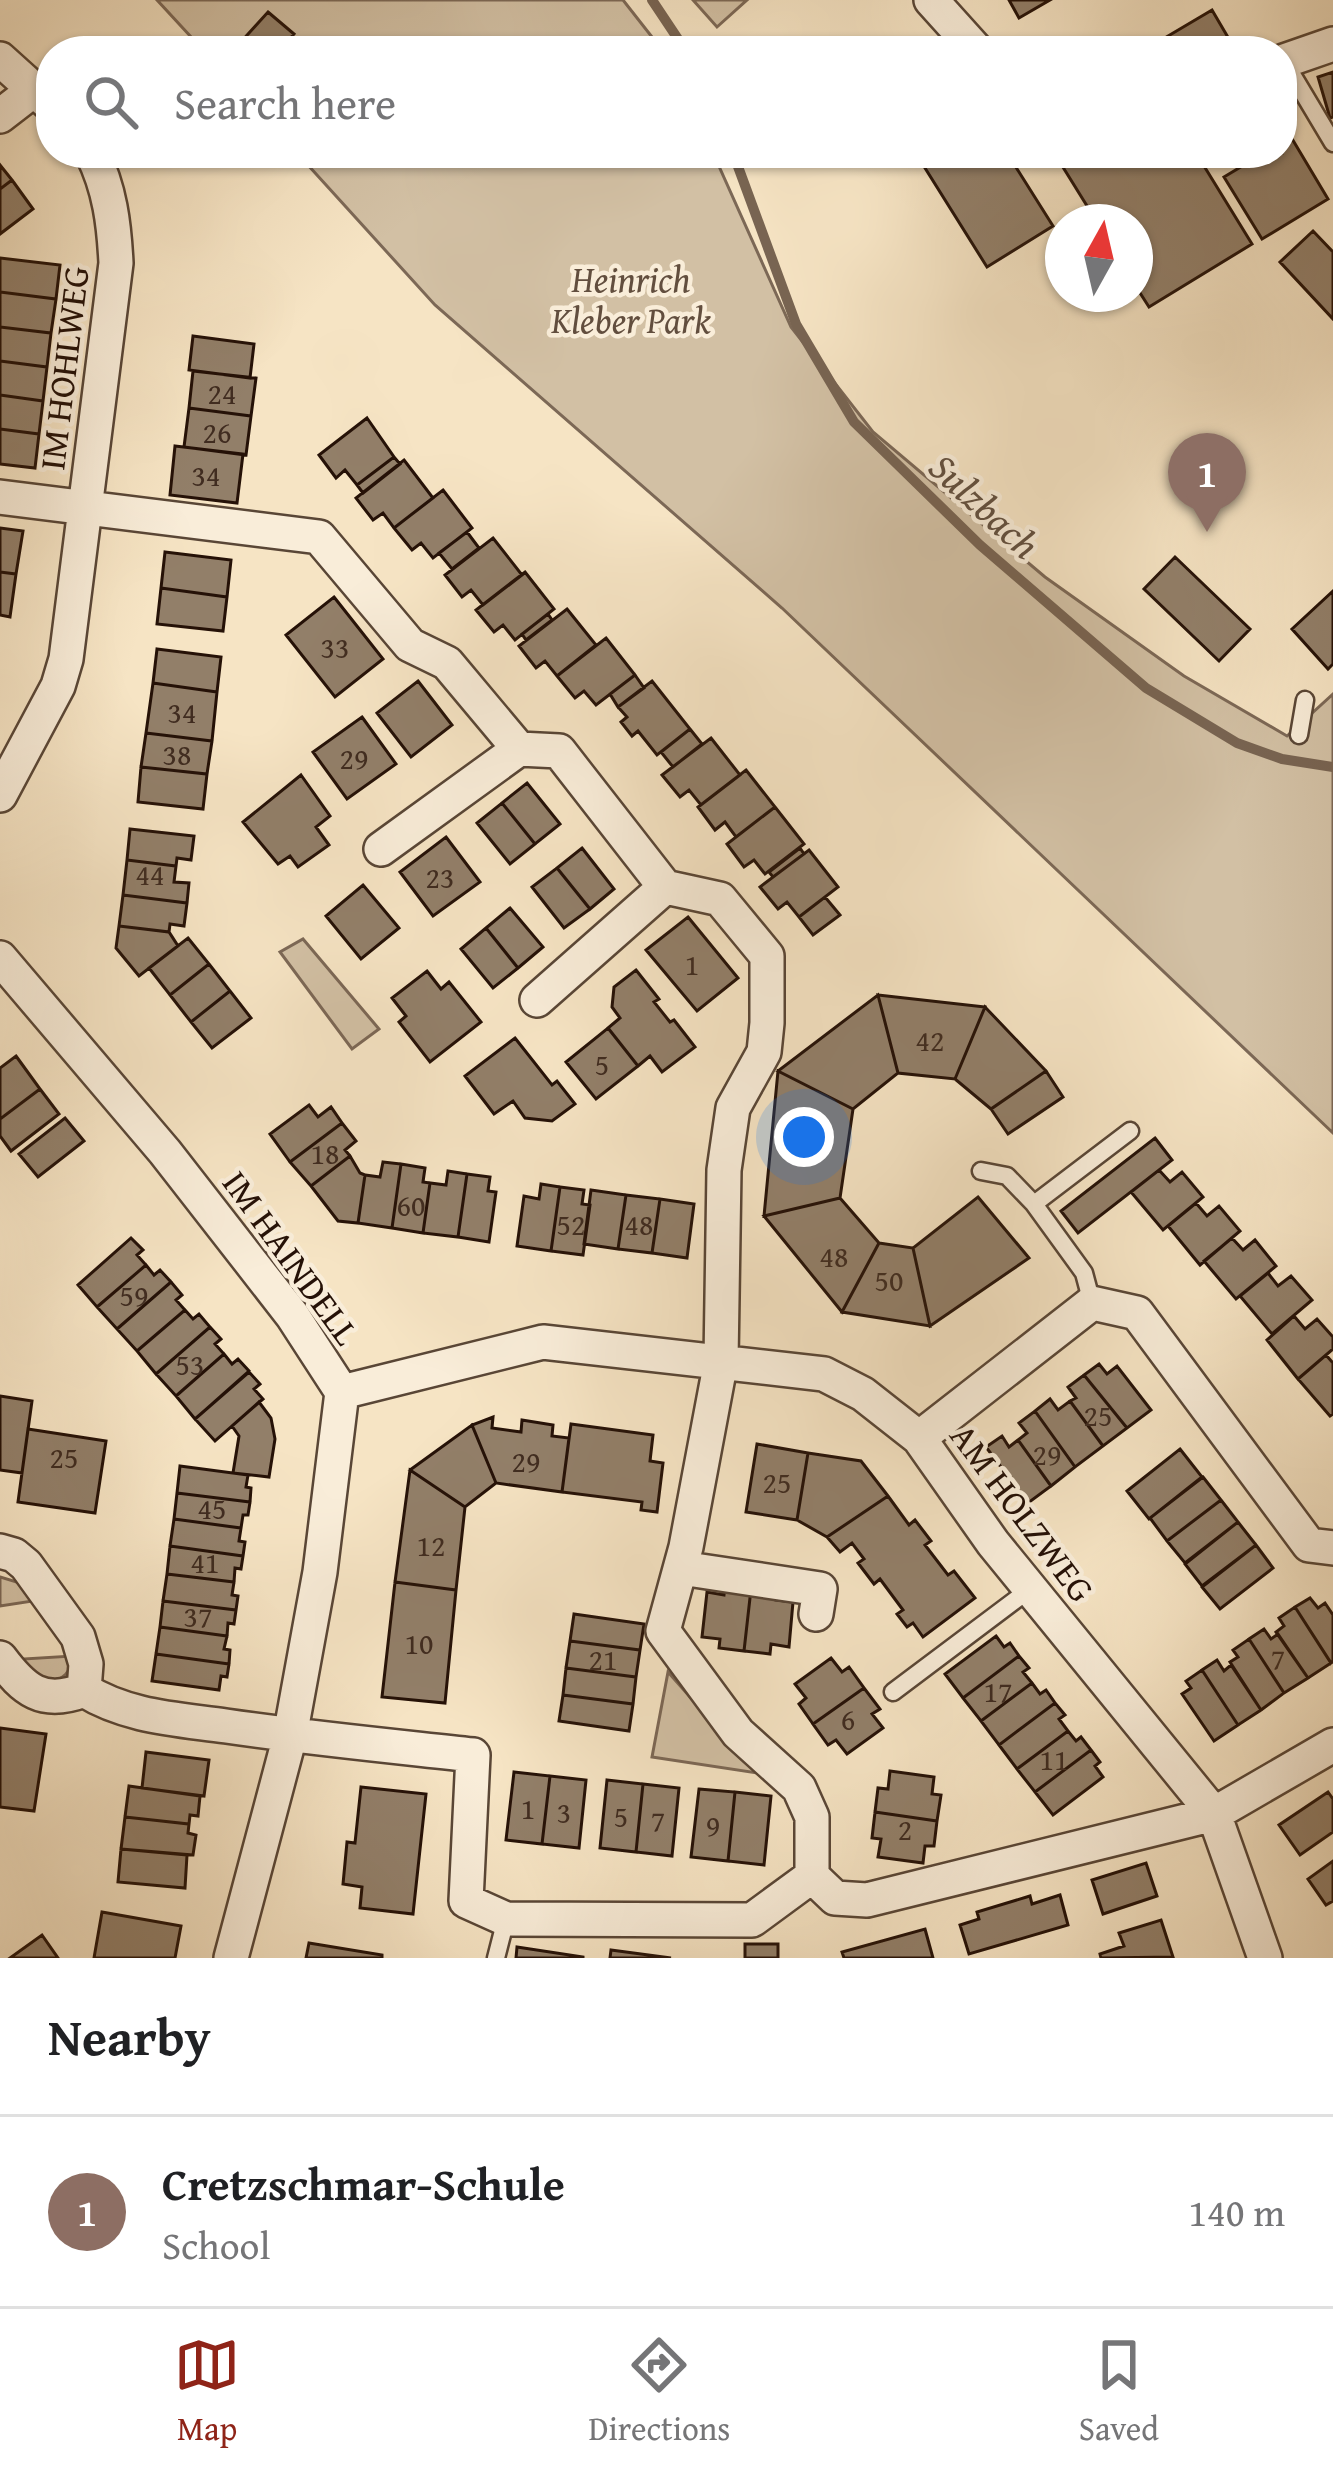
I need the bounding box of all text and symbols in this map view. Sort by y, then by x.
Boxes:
search box [36,36,1297,168]
icon: search [78,69,144,135]
text: Search here [174,70,396,135]
north arrow [1045,204,1153,312]
park label: Heinrich Kleber Park [550,252,711,346]
street label: IM HOHLWEG [24,263,102,473]
house number: 24 [208,371,236,415]
house number: 26 [203,410,231,454]
pin: 1 [1168,433,1246,532]
water label: Sulzbach [917,439,1053,571]
house number: 34 [192,453,220,497]
house number: 33 [321,625,349,669]
house number: 34 [168,690,196,734]
house number: 38 [163,732,191,776]
house number: 29 [340,736,368,780]
house number: 44 [136,852,164,896]
house number: 23 [426,855,454,899]
house number: 1 [685,942,699,986]
house number: 42 [916,1018,944,1062]
house number: 5 [595,1042,609,1086]
your location [774,1107,834,1167]
house number: 18 [311,1131,339,1175]
street label: IM HAINDELL [211,1159,374,1355]
house number: 60 [397,1183,425,1227]
house number: 52 [557,1202,585,1246]
house number: 48 [625,1202,653,1246]
house number: 48 [820,1234,848,1278]
house number: 50 [875,1258,903,1302]
house number: 59 [120,1273,148,1317]
house number: 53 [176,1342,204,1386]
house number: 25 [1084,1393,1112,1437]
street label: AM HOLZWEG [938,1412,1108,1612]
house number: 29 [1033,1432,1061,1476]
house number: 25 [50,1435,78,1479]
house number: 29 [512,1439,540,1483]
house number: 25 [763,1460,791,1504]
house number: 45 [198,1486,226,1530]
house number: 12 [417,1523,445,1567]
house number: 41 [191,1540,219,1584]
house number: 37 [184,1594,212,1638]
house number: 10 [405,1621,433,1665]
house number: 7 [1271,1636,1285,1680]
house number: 21 [589,1637,617,1681]
house number: 17 [984,1669,1012,1713]
house number: 6 [841,1697,855,1741]
house number: 11 [1040,1737,1068,1781]
house number: 1 [521,1786,535,1830]
house number: 3 [557,1790,571,1834]
house number: 5 [614,1794,628,1838]
house number: 7 [651,1798,665,1842]
house number: 9 [706,1803,720,1847]
house number: 2 [898,1807,912,1851]
text: Nearby [48,1999,211,2074]
text: Cretzschmar-Schule [162,2151,565,2216]
text: 1 [77,2183,97,2240]
text: 140 m [1188,2183,1285,2240]
text: School [162,2216,270,2273]
tab: Map [174,2332,240,2452]
tab: Directions [589,2332,730,2452]
tab: Saved [1079,2332,1159,2452]

